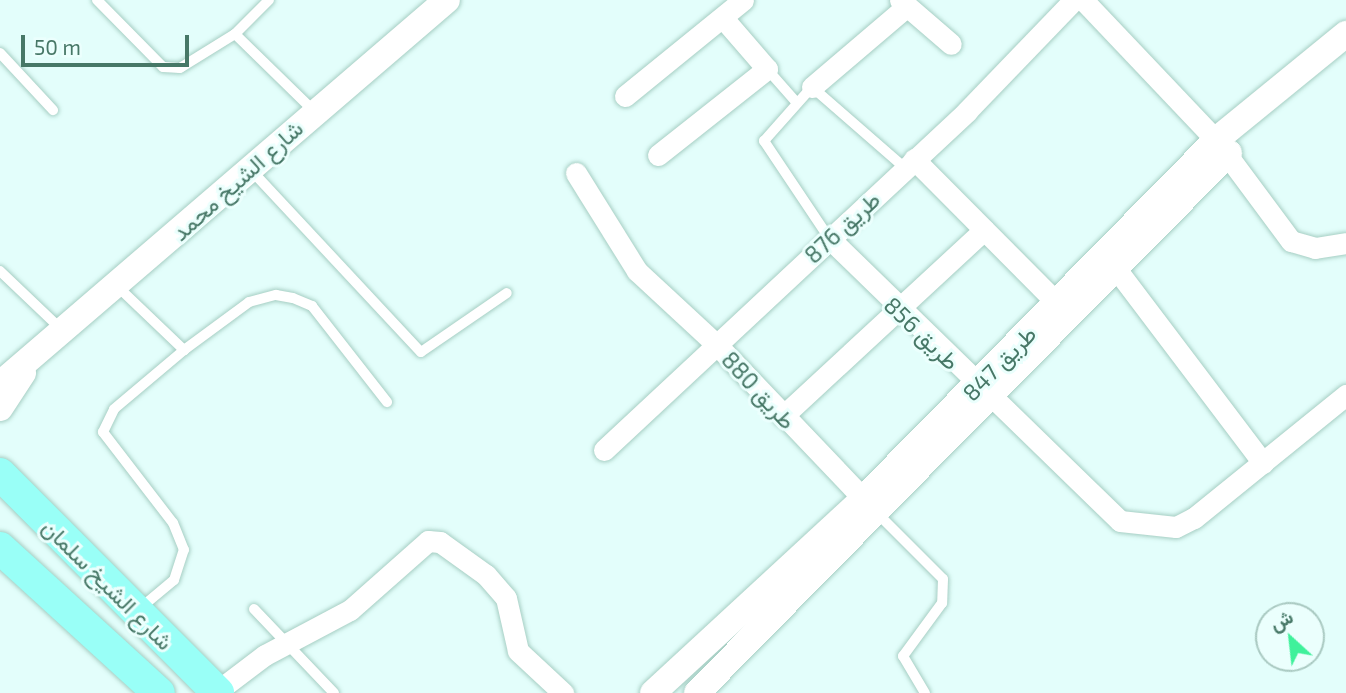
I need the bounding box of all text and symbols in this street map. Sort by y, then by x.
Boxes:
scale bar [24,21,192,65]
text: 50 m [34,34,81,59]
street label: شارع الشيخ محمد [166,114,308,246]
street label: طريق 876 [799,185,885,269]
street label: طريق 856 [879,291,965,375]
street label: طريق 847 [957,320,1041,406]
street label: طريق 880 [716,346,802,434]
street label: شارع الشيخ سلمان [37,513,179,655]
north arrow [1255,602,1325,672]
text: ش [1266,604,1297,635]

